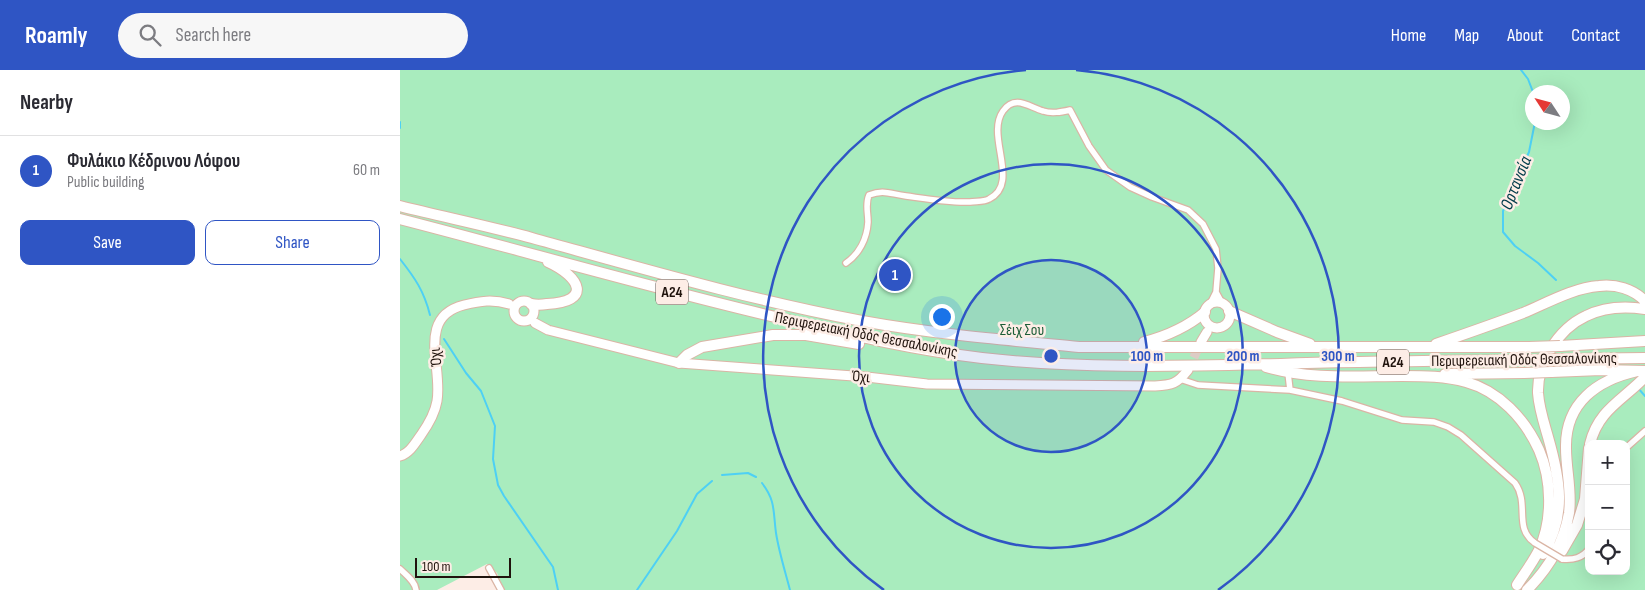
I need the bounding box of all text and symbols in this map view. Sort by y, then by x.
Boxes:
search box [118,13,468,58]
text: Roamly [25,21,88,50]
icon: search [136,21,164,49]
text: Search here [176,24,251,47]
text: Home [1391,25,1426,46]
text: Map [1454,25,1479,46]
text: About [1507,25,1543,46]
text: Contact [1571,25,1620,46]
north arrow [1525,85,1570,130]
text: Nearby [20,90,73,115]
text: Φυλάκιο Κέδρινου Λόφου [67,150,240,173]
water label: Ορτανσία [1496,153,1536,213]
text: 1 [33,161,39,180]
text: 60 m [353,161,380,180]
text: Public building [67,173,144,192]
button: Save [20,220,195,265]
button: Share [205,220,380,265]
pin: 1 [879,256,911,294]
road number: Α24 [656,280,688,304]
your location [929,304,955,330]
street label: Περιφερειακή Οδός Θεσσαλονίκης [773,308,959,362]
park label: Σέιχ Σου [1000,321,1044,340]
street label: Όχι [426,347,447,368]
centre of rings [1042,347,1060,365]
text: 100 m [1131,347,1163,366]
text: 200 m [1226,347,1260,366]
text: 300 m [1321,347,1355,366]
street label: Περιφερειακή Οδός Θεσσαλονίκης [1431,349,1617,371]
road number: Α24 [1377,350,1409,374]
street label: Όχι [850,367,871,387]
map controls [1585,440,1630,575]
button: + [1585,440,1630,485]
button: − [1585,485,1630,530]
button: locate [1585,530,1630,575]
scale bar [415,555,511,578]
text: 100 m [422,558,451,575]

